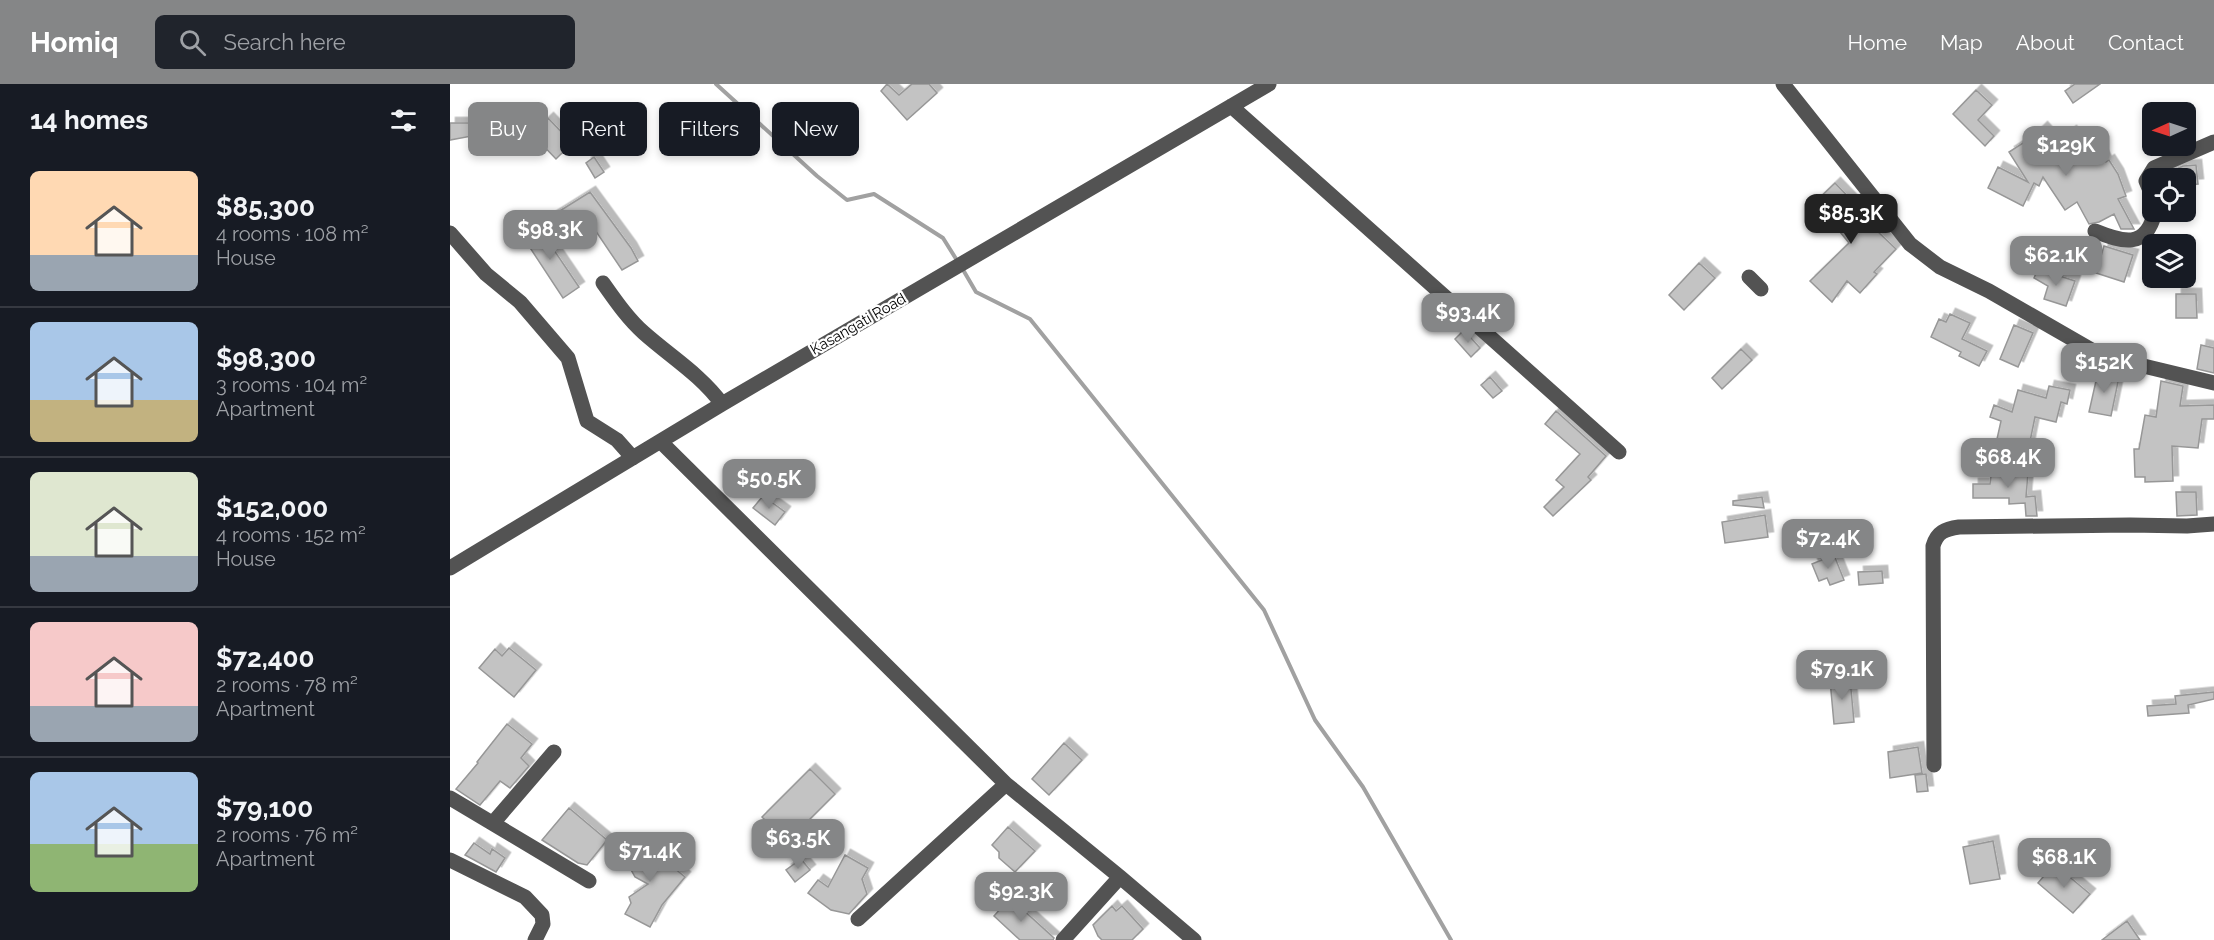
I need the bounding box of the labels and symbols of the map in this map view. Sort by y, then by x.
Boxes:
north arrow [2142,102,2196,156]
pin: $129K [2024,126,2108,177]
pin: $85.3K [1802,194,1900,245]
pin: $98.3K [501,210,599,261]
pin: $62.1K [2007,236,2105,287]
street label: Kasangati Road [807,289,909,359]
pin: $93.4K [1419,293,1517,344]
pin: $152K [2062,343,2146,394]
pin: $68.4K [1959,438,2057,489]
pin: $50.5K [720,459,818,510]
pin: $72.4K [1779,519,1877,570]
pin: $79.1K [1793,650,1891,701]
pin: $63.5K [749,819,847,870]
pin: $71.4K [601,832,699,883]
pin: $68.1K [2015,838,2113,889]
pin: $92.3K [972,872,1070,923]

